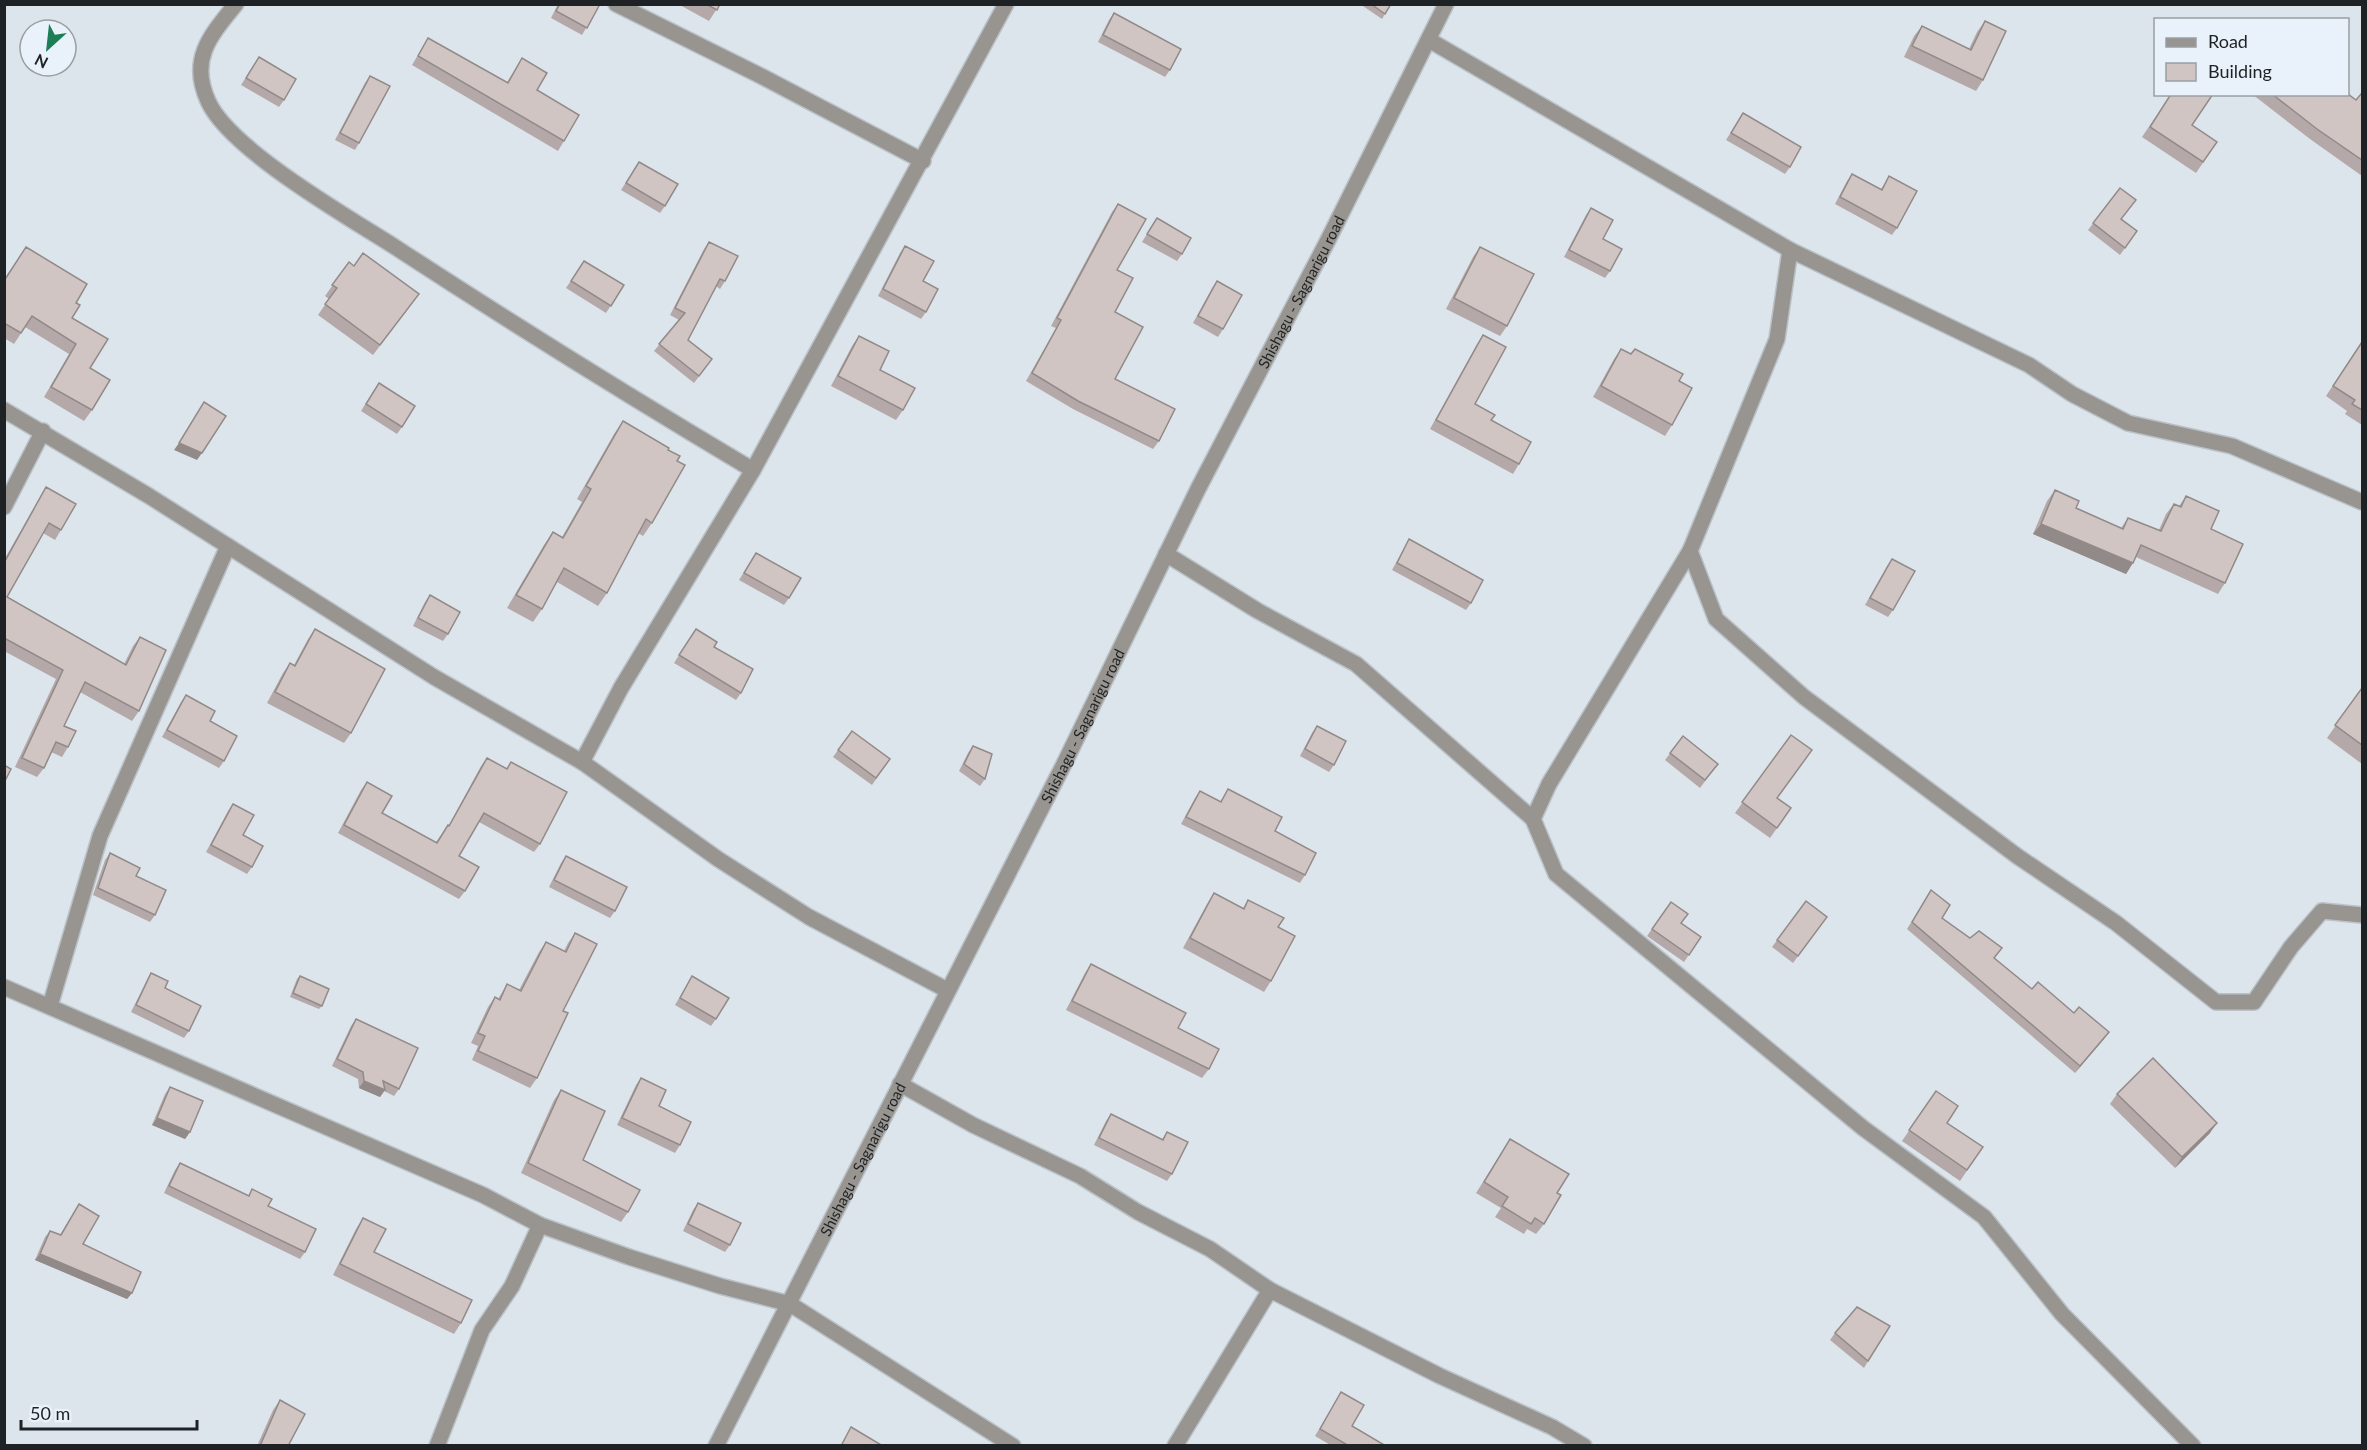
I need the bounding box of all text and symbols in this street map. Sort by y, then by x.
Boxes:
north arrow [18,18,78,78]
legend [2154,18,2349,96]
text: Road [2208,30,2248,52]
text: N [31,51,51,73]
text: Building [2208,60,2272,82]
street label: Shishagu - Sagnarigu road [1254,212,1348,371]
street label: Shishagu - Sagnarigu road [1037,646,1128,806]
street label: Shishagu - Sagnarigu road [816,1080,909,1239]
scale bar [21,1393,196,1431]
text: 50 m [30,1402,70,1424]

